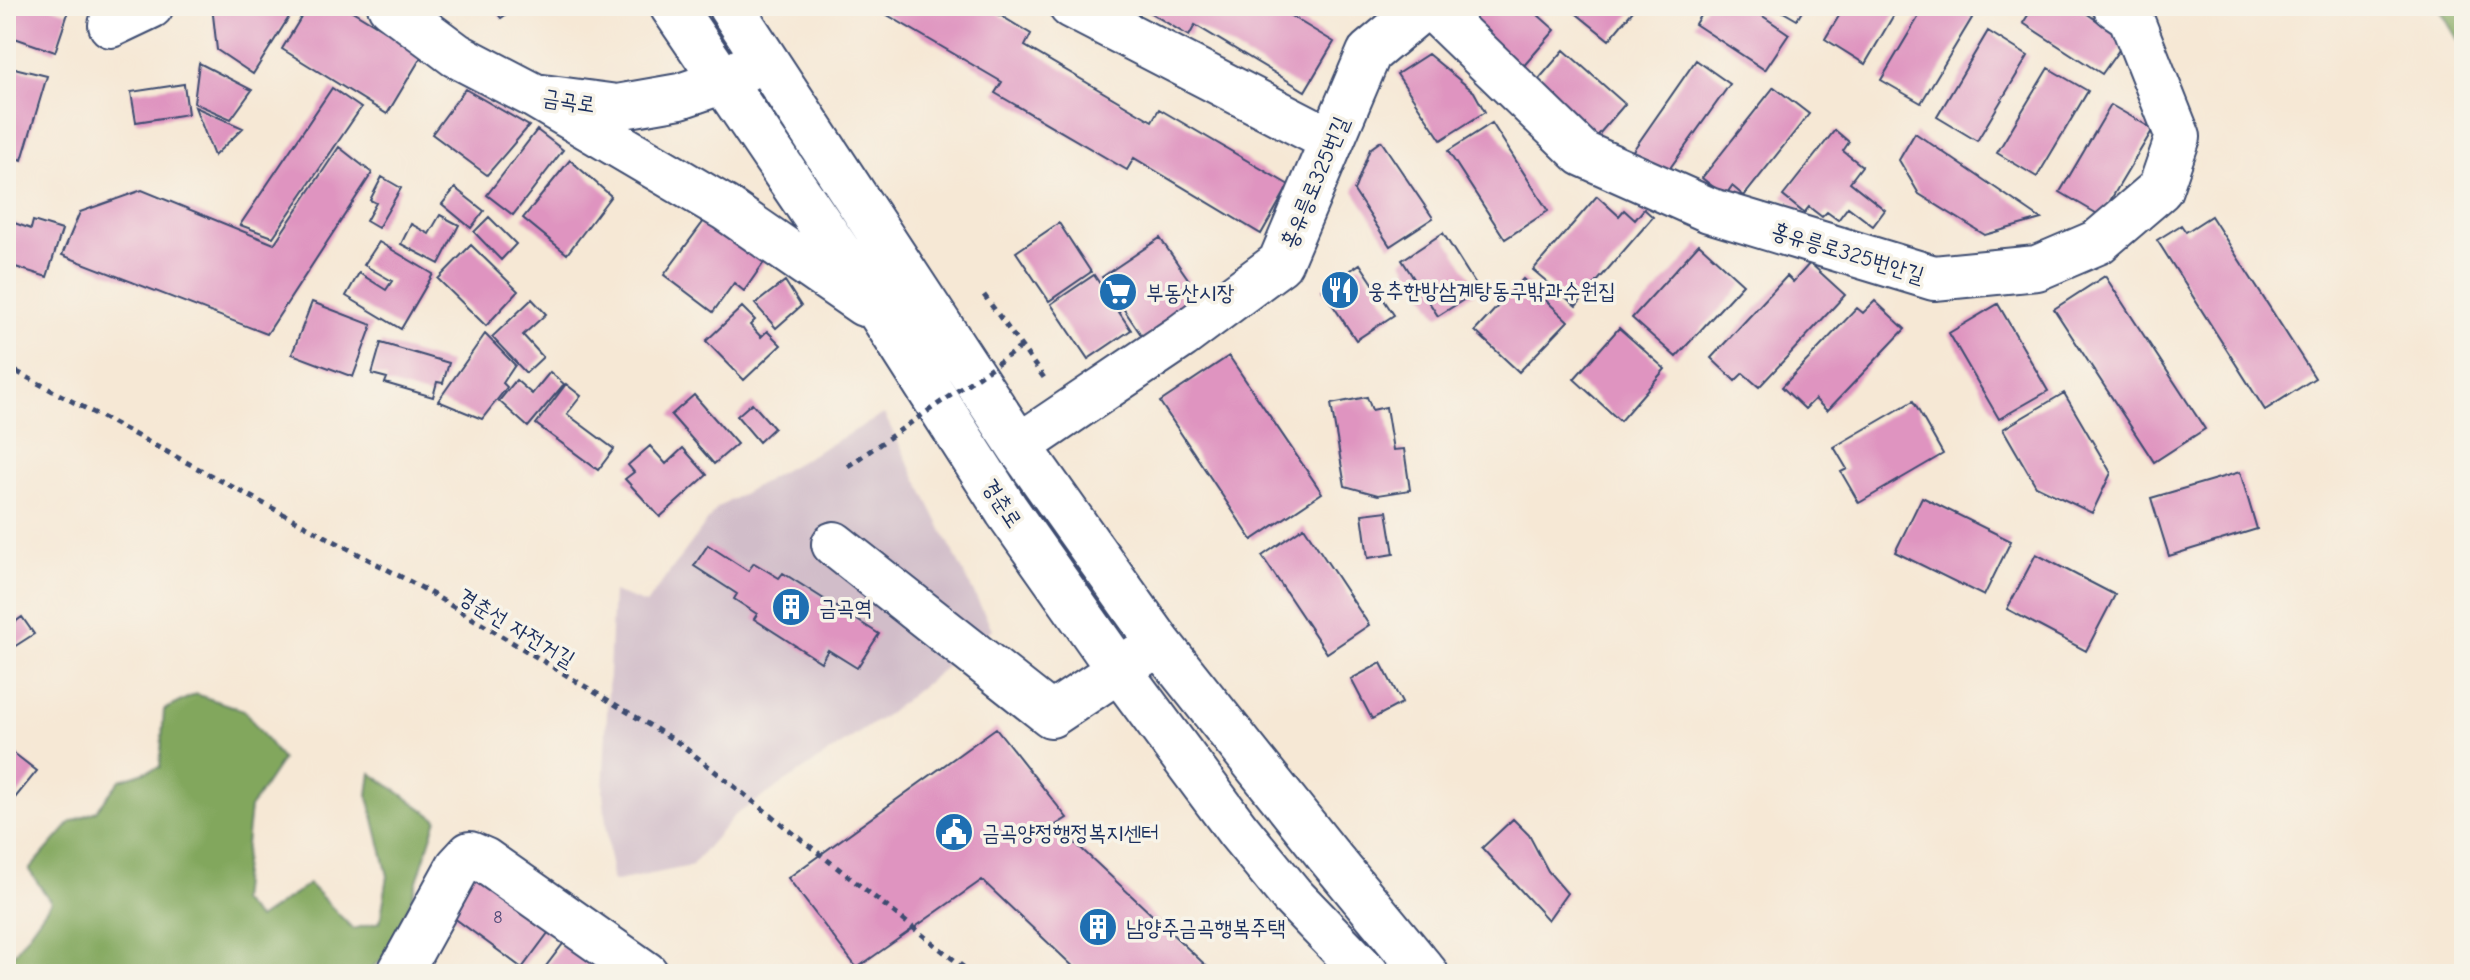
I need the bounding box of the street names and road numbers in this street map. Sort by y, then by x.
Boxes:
street label: 금곡로 [541,84,597,118]
street label: 홍유릉로325번길 [1275,112,1355,252]
street label: 홍유릉로325번안길 [1768,217,1928,289]
street label: 경춘로 [977,474,1028,533]
street label: 경춘선 자전거길 [454,583,580,673]

